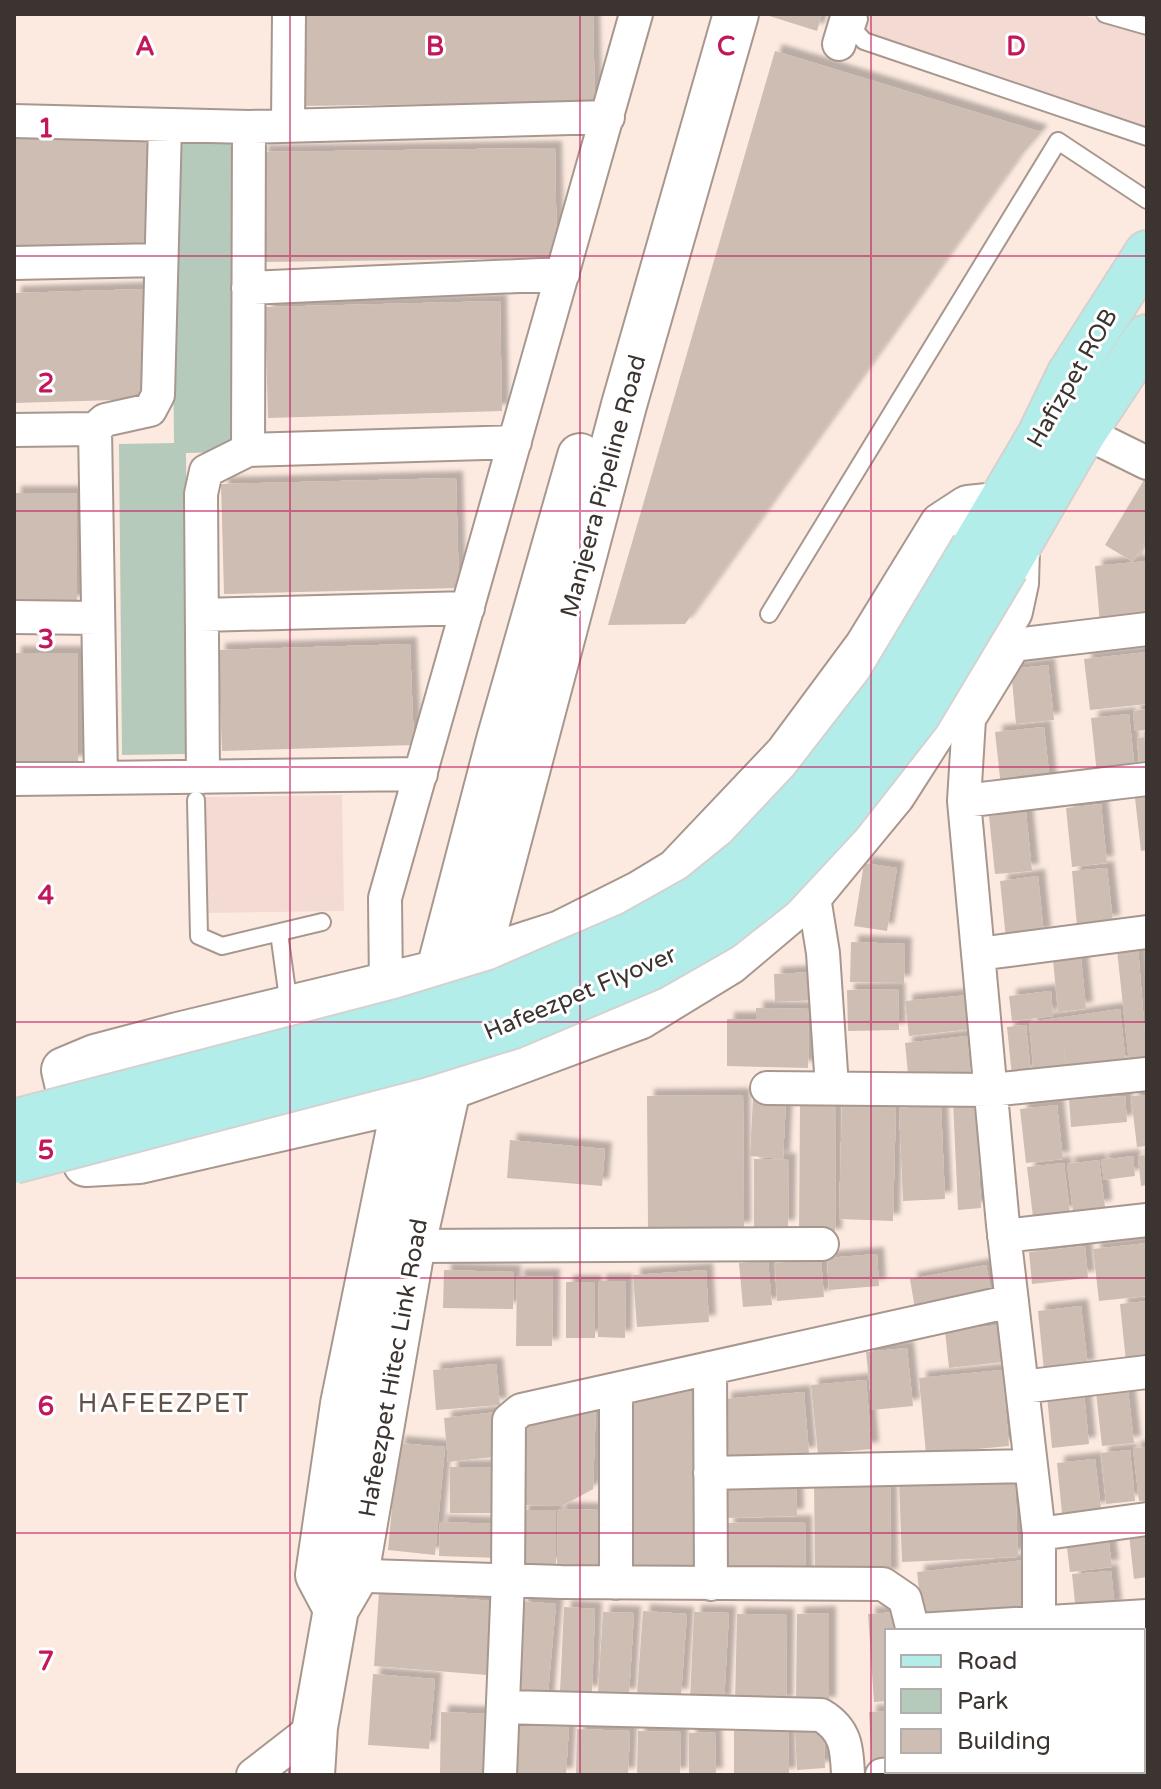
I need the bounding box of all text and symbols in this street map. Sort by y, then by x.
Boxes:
text: A [135,31,155,62]
text: B [426,31,444,62]
text: C [717,31,735,62]
text: D [1006,31,1026,62]
text: 1 [38,113,54,144]
street label: Hafizpet ROB [1021,303,1124,453]
street label: Manjeera Pipeline Road [554,352,653,621]
text: 2 [38,368,54,399]
text: 3 [38,624,54,655]
text: 4 [38,880,54,911]
street label: Hafeezpet Flyover [480,940,681,1047]
text: 5 [38,1135,54,1166]
street label: Hafeezpet Hitec Link Road [353,1217,434,1520]
district label: HAFEEZPET [78,1388,250,1419]
text: 6 [38,1391,54,1422]
legend [885,1629,1145,1773]
text: 7 [38,1646,54,1677]
text: Road [957,1647,1017,1676]
text: Park [957,1687,1008,1716]
text: Building [957,1727,1051,1756]

